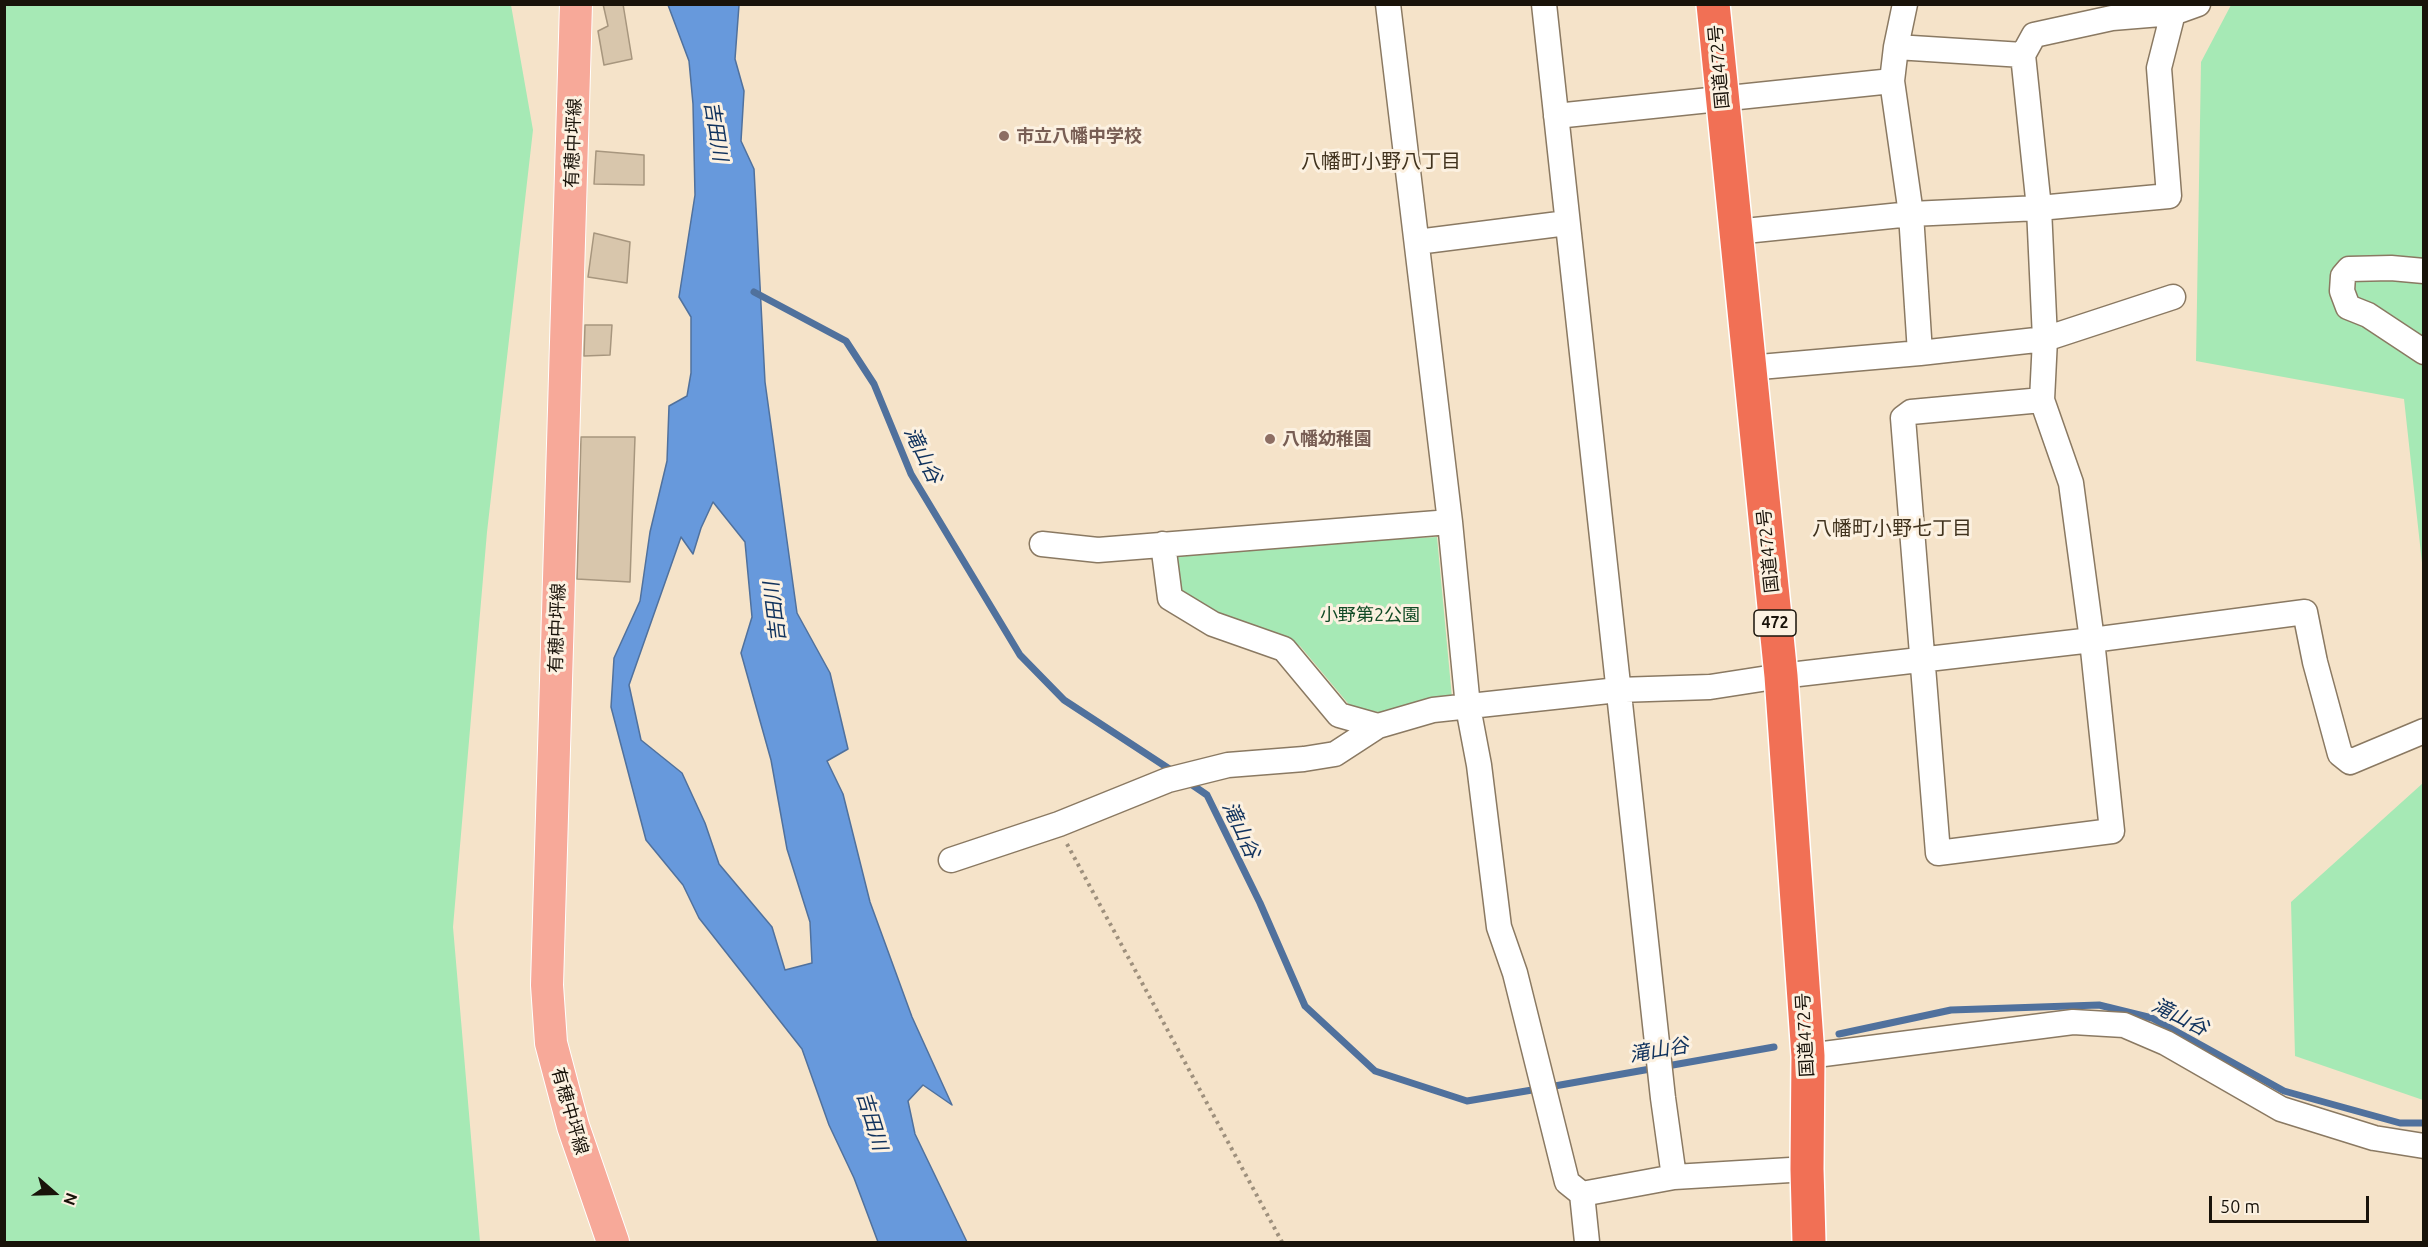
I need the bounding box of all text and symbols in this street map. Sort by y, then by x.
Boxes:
street label: 国道472号 [1705,24,1733,110]
street label: 有穂中坪線 [561,98,585,188]
water label: 吉田川 [699,99,733,163]
place label: 市立八幡中学校 [1016,125,1142,147]
marker: 市立八幡中学校 [997,129,1011,143]
district label: 八幡町小野八丁目 [1301,149,1461,173]
water label: 滝山谷 [899,423,947,487]
place label: 八幡幼稚園 [1282,428,1372,450]
marker: 八幡幼稚園 [1263,432,1277,446]
street label: 国道472号 [1753,508,1783,594]
district label: 八幡町小野七丁目 [1812,516,1972,540]
water label: 吉田川 [759,581,791,643]
street label: 有穂中坪線 [545,583,569,673]
park label: 小野第2公園 [1320,604,1420,626]
road number: 472 [1754,610,1796,636]
water label: 滝山谷 [1217,798,1265,862]
street label: 国道472号 [1792,992,1818,1078]
water label: 滝山谷 [2148,993,2212,1041]
water label: 滝山谷 [1627,1033,1691,1067]
street label: 有穂中坪線 [547,1065,593,1157]
water label: 吉田川 [852,1089,892,1153]
north arrow [24,1163,84,1223]
scale bar [2212,1184,2372,1222]
text: N [60,1190,81,1208]
text: 50 m [2220,1196,2260,1216]

